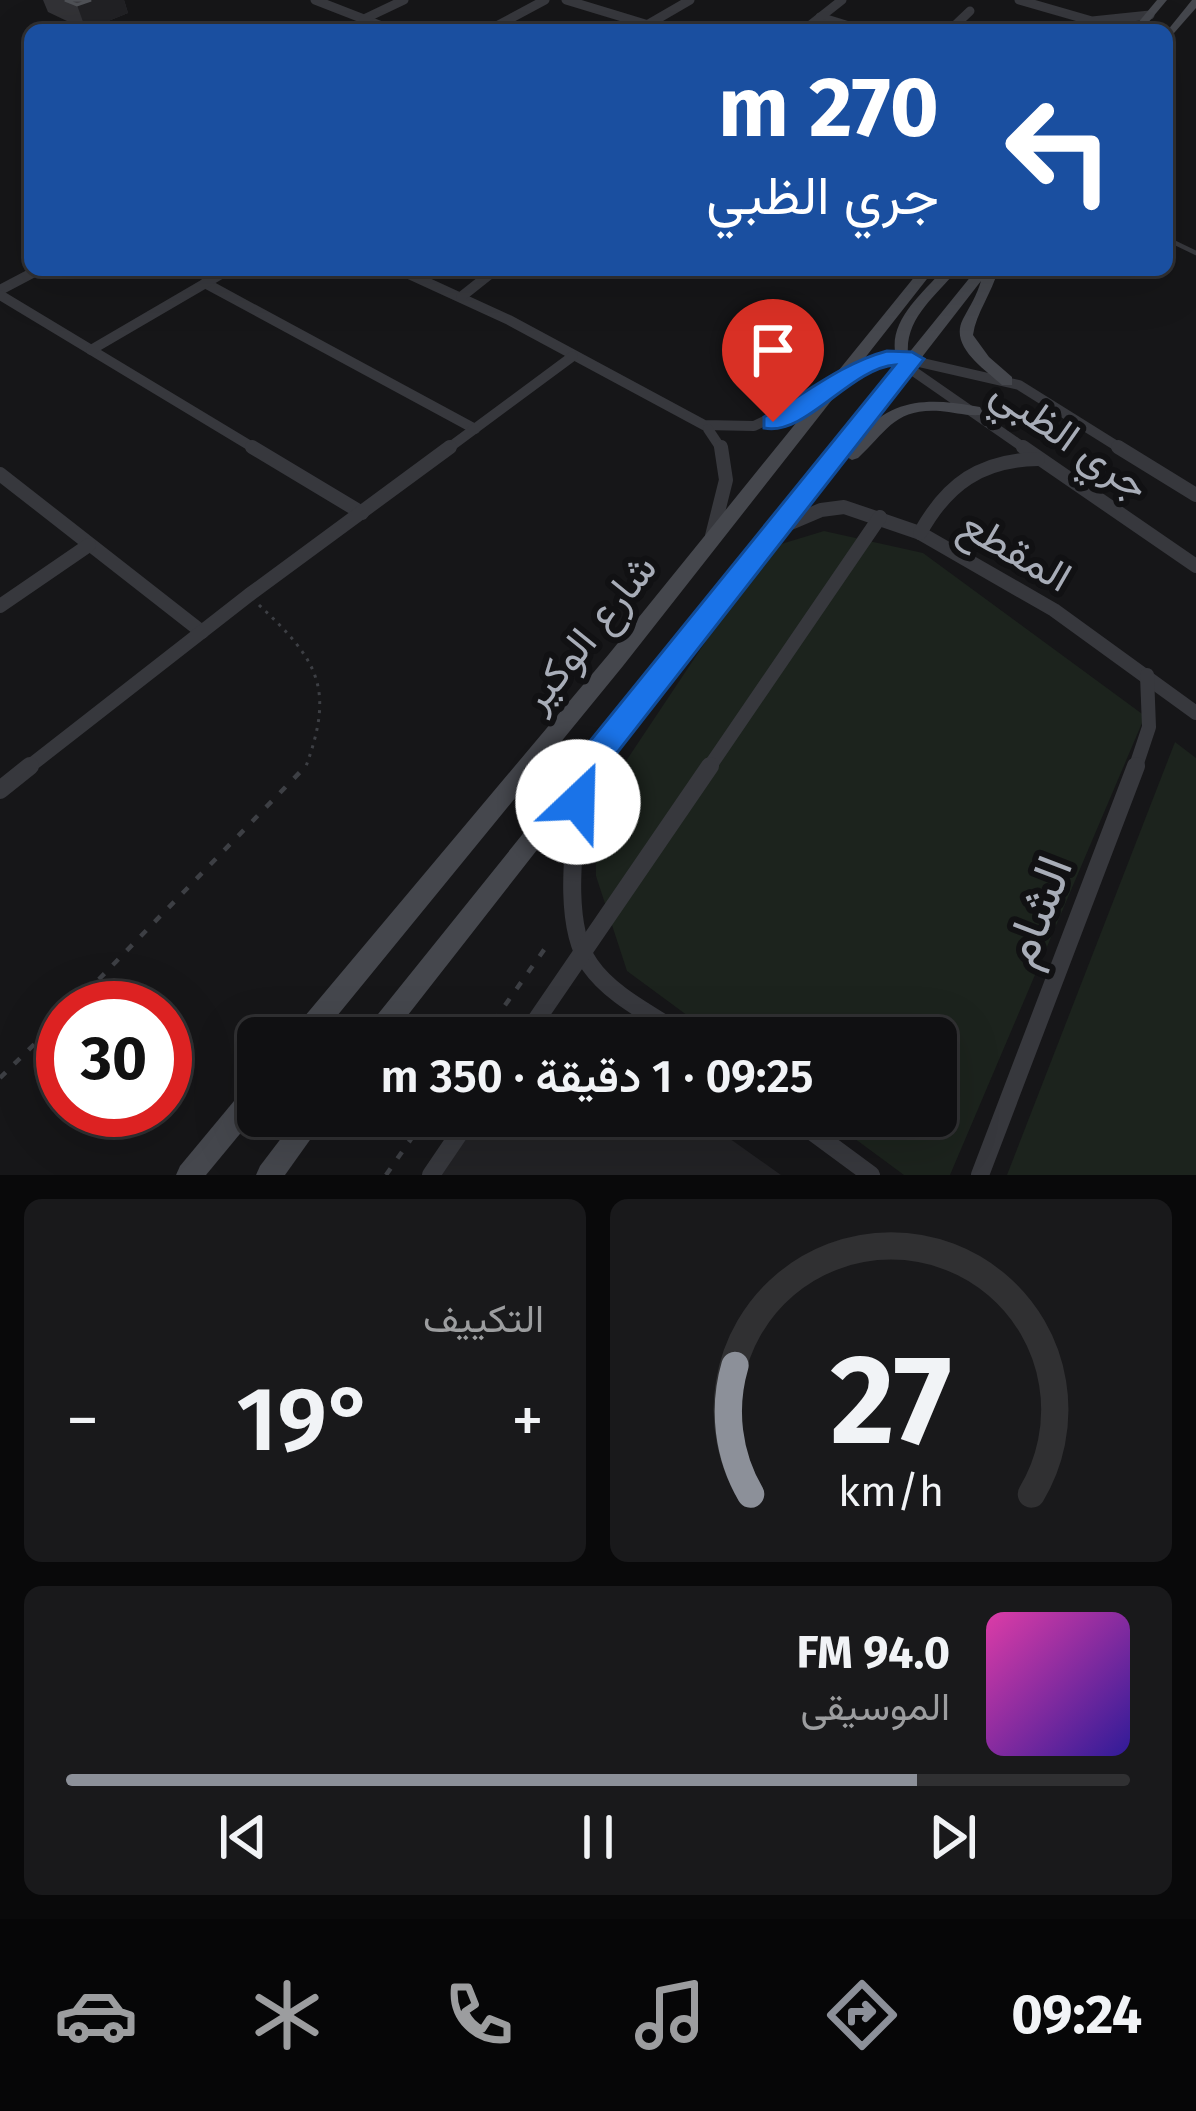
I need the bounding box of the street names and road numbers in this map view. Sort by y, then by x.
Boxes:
street label: جري الظبي [977,366,1159,519]
street label: المقطع [949,499,1080,605]
street label: شارع الوكير [510,544,670,724]
street label: الشام [988,847,1088,976]

